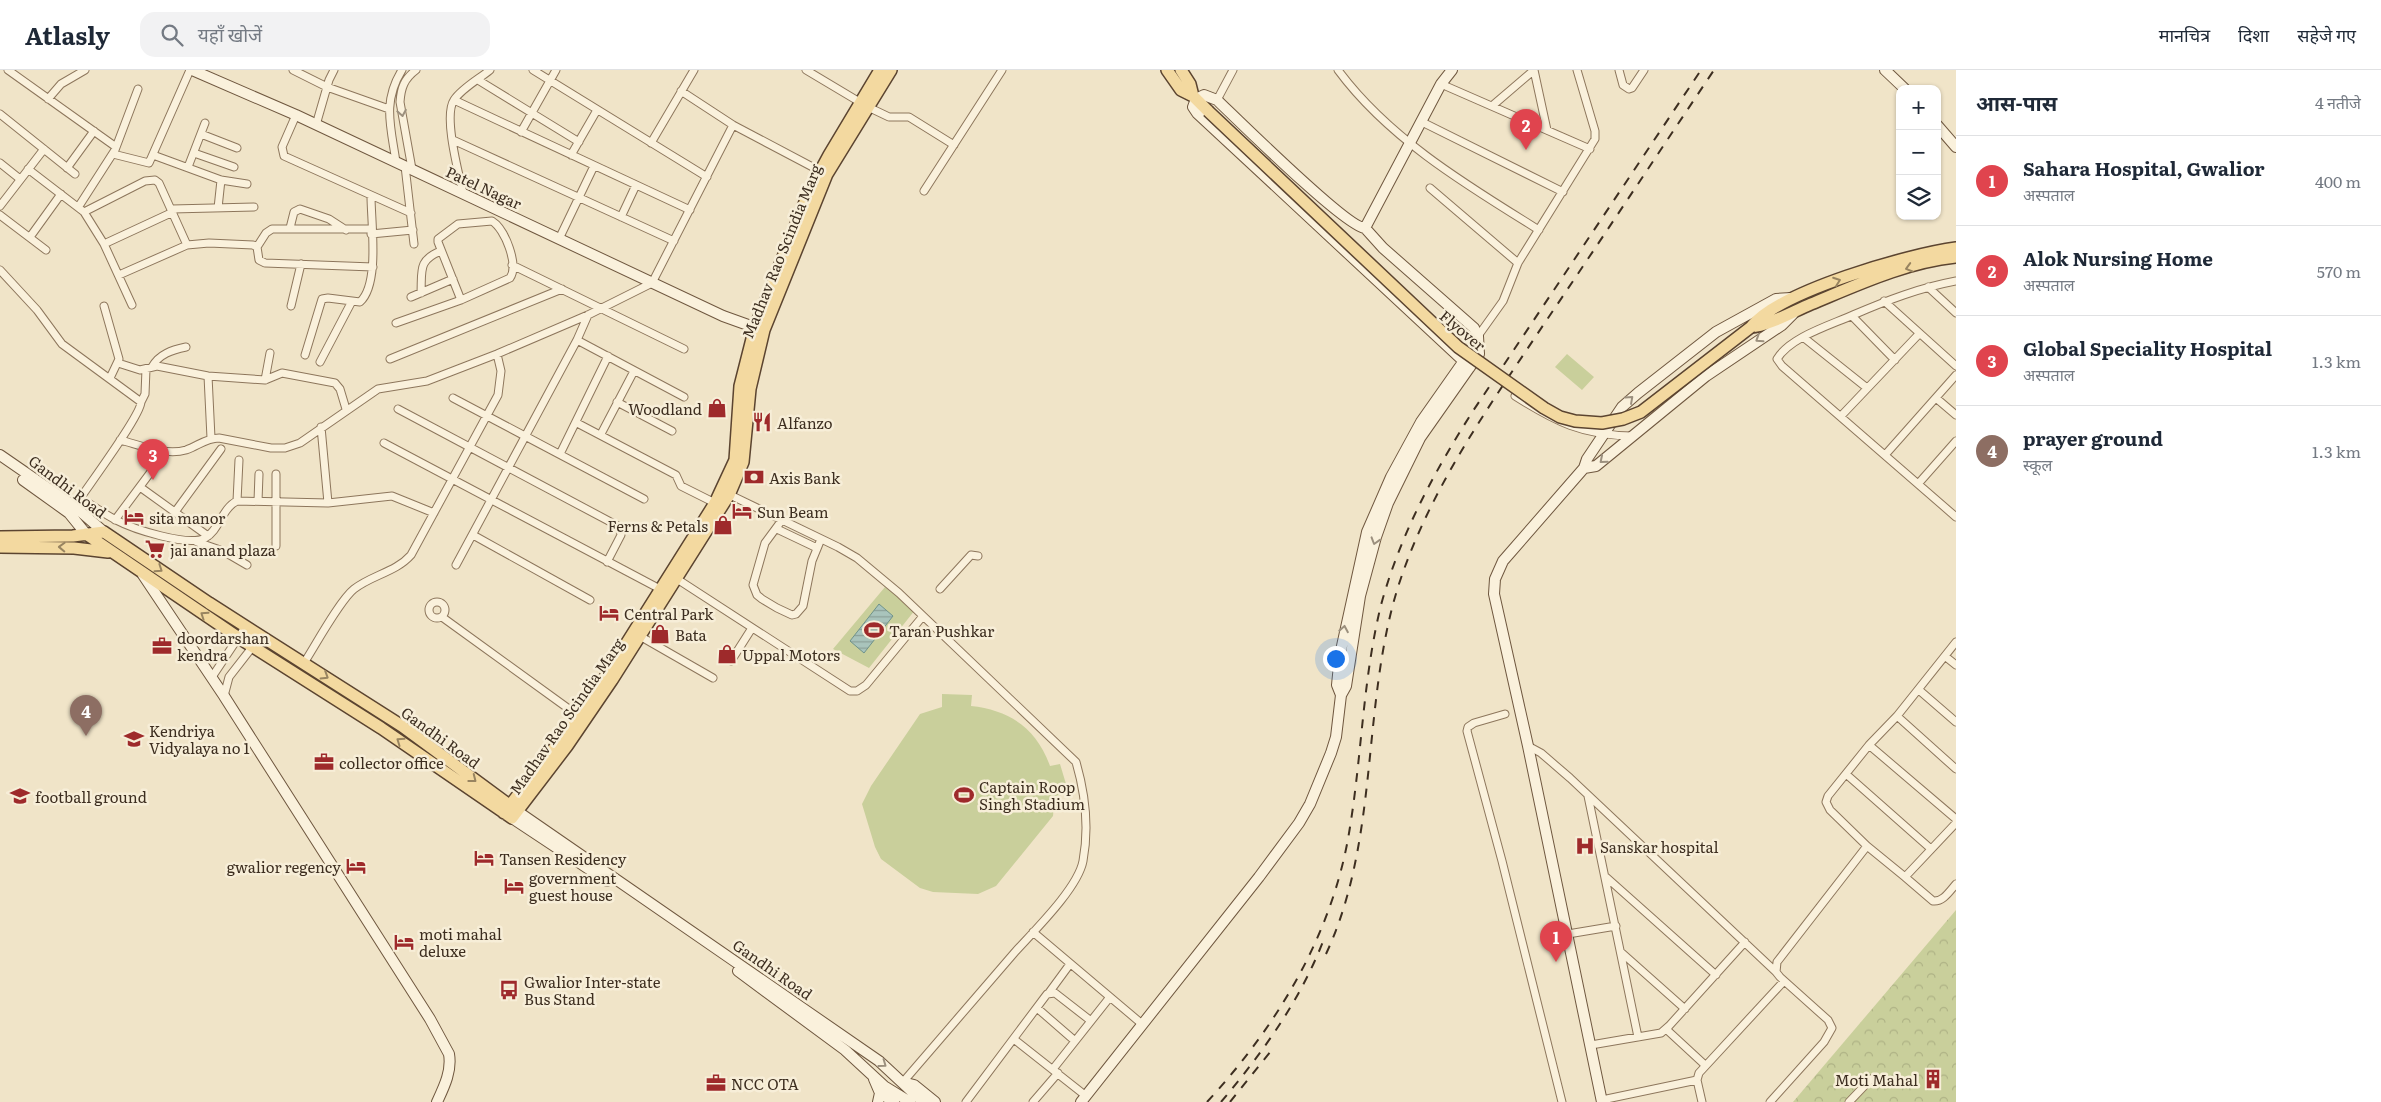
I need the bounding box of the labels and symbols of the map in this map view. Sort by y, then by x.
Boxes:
one-way arrow [397,109,407,117]
pin: 2 [1510,109,1542,150]
street label: Patel Nagar [442,159,526,215]
street label: Madhav Rao Scindia Marg [735,160,827,342]
one-way arrow [1905,262,1913,272]
one-way arrow [1832,277,1840,287]
street label: Flyover [1435,304,1491,356]
one-way arrow [1755,333,1765,342]
one-way arrow [1625,396,1634,405]
place label: Woodland [628,397,702,420]
shop icon: Woodland [706,397,728,419]
restaurant icon: Alfanzo [751,411,773,433]
place label: Alfanzo [777,411,833,434]
pin: 3 [137,439,169,480]
street label: Gandhi Road [24,449,112,523]
one-way arrow [1600,455,1609,464]
bank icon: Axis Bank [743,466,765,488]
place label: Axis Bank [769,466,841,489]
hotel icon: Sun Beam [731,500,753,522]
place label: Sun Beam [757,500,829,523]
hotel icon: sita manor [123,506,145,528]
place label: sita manor [149,506,225,529]
place label: Ferns & Petals [608,514,708,537]
shop icon: Ferns & Petals [712,514,734,536]
one-way arrow [1370,536,1380,544]
supermarket icon: jai anand plaza [144,538,166,560]
place label: jai anand plaza [170,538,277,561]
one-way arrow [58,542,66,552]
one-way arrow [153,563,163,572]
hotel icon: Central Park [598,602,620,624]
place label: Central Park [624,602,714,625]
one-way arrow [200,612,210,621]
sports icon: Taran Pushkar [863,619,885,641]
place label: Taran Pushkar [889,619,994,642]
shop icon: Bata [649,623,671,645]
place label: Bata [675,623,707,646]
one-way arrow [1339,625,1349,634]
place label: doordarshan kendra [177,626,269,666]
street label: Madhav Rao Scindia Marg [503,633,629,799]
office icon: doordarshan kendra [151,635,173,657]
shop icon: Uppal Motors [716,643,738,665]
place label: Uppal Motors [742,643,840,666]
your location [1323,646,1349,672]
one-way arrow [320,670,329,679]
pin: 4 [70,695,102,736]
street label: Gandhi Road [397,700,485,774]
place label: Kendriya Vidyalaya no 1 [149,719,250,759]
school or university icon: Kendriya Vidyalaya no 1 [123,728,145,750]
one-way arrow [396,738,405,747]
office icon: collector office [313,751,335,773]
place label: collector office [339,751,444,774]
one-way arrow [467,773,476,781]
place label: Captain Roop Singh Stadium [979,775,1085,815]
sports icon: Captain Roop Singh Stadium [953,784,975,806]
school or university icon: football ground [9,785,31,807]
place label: football ground [35,785,147,808]
hospital icon: Sanskar hospital [1574,835,1596,857]
place label: Sanskar hospital [1600,835,1719,858]
hotel icon: Tansen Residency [473,847,495,869]
place label: Tansen Residency [499,847,627,870]
place label: gwalior regency [227,855,341,878]
hotel icon: gwalior regency [345,855,367,877]
place label: government guest house [529,866,616,906]
hotel icon: government guest house [503,875,525,897]
pin: 1 [1540,921,1572,962]
place label: moti mahal deluxe [419,922,502,962]
hotel icon: moti mahal deluxe [393,931,415,953]
street label: Gandhi Road [728,933,818,1005]
place label: Gwalior Inter-state Bus Stand [524,970,661,1010]
bus stop icon: Gwalior Inter-state Bus Stand [498,979,520,1001]
one-way arrow [877,1059,886,1067]
place label: Moti Mahal [1835,1068,1918,1091]
building icon: Moti Mahal [1922,1068,1944,1090]
office icon: NCC OTA [705,1072,727,1094]
place label: NCC OTA [731,1072,799,1095]

